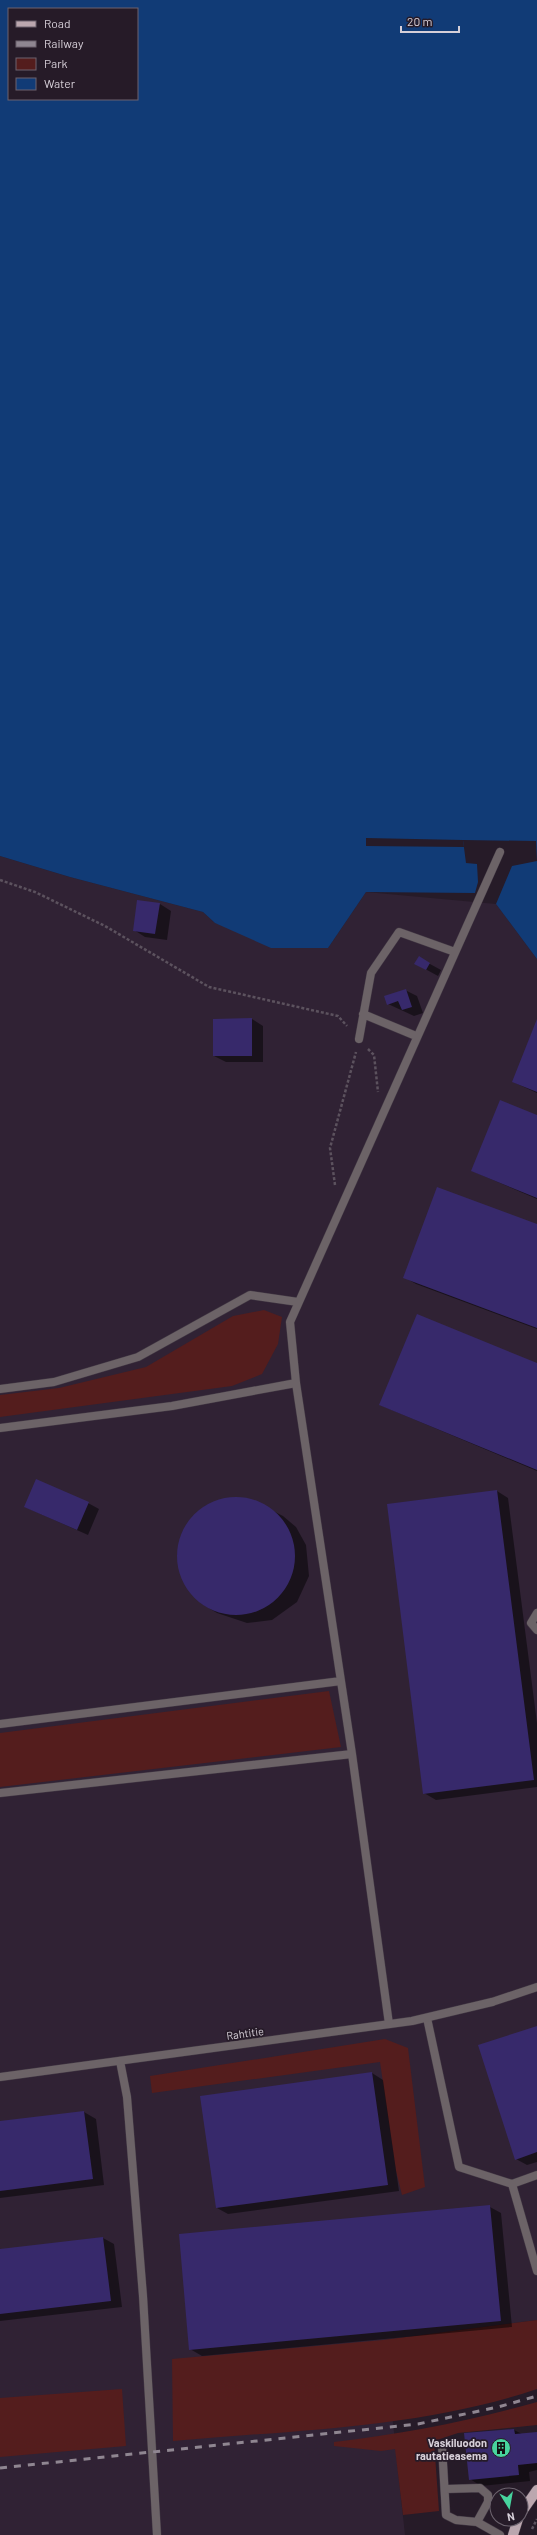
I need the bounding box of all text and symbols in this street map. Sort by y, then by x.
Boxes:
legend [8,8,138,100]
scale bar [401,8,459,34]
text: 20 m [407,14,433,28]
text: Road [44,16,71,30]
text: Railway [44,36,84,50]
text: Park [44,56,68,70]
text: Water [44,76,76,90]
street label: Rahtitie [225,2024,265,2042]
place label: Vaskiluodon rautatieasema [416,2436,487,2462]
building icon: Vaskiluodon rautatieasema [490,2437,512,2459]
north arrow [489,2487,529,2527]
text: N [506,2510,516,2524]

